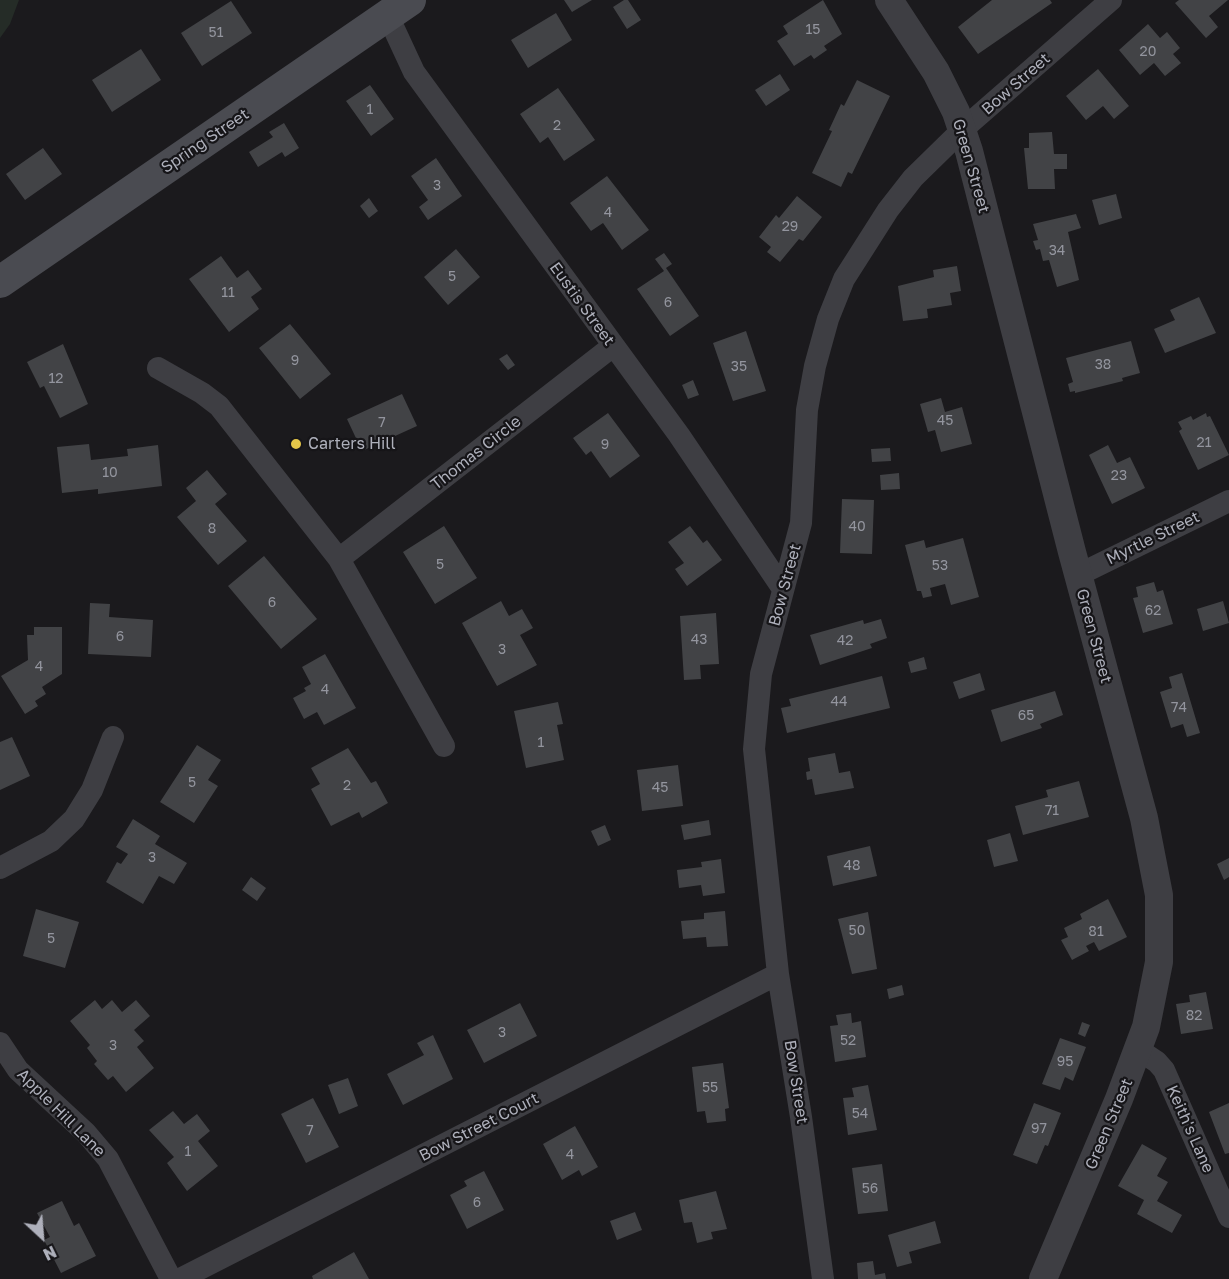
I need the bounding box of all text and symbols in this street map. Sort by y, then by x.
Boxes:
house number: 15 [806,22,820,38]
house number: 51 [209,25,223,41]
house number: 20 [1140,44,1156,60]
street label: Bow Street [978,49,1054,119]
house number: 1 [367,102,373,118]
street label: Spring Street [157,105,253,177]
street label: Green Street [948,117,994,215]
house number: 2 [553,118,561,134]
house number: 3 [433,178,441,194]
house number: 4 [604,205,612,221]
house number: 29 [782,219,798,235]
house number: 34 [1049,243,1065,259]
street label: Eustis Street [545,259,619,349]
house number: 5 [448,269,456,285]
house number: 11 [221,285,235,301]
house number: 6 [664,295,672,311]
house number: 9 [291,353,299,369]
house number: 38 [1095,357,1111,373]
house number: 35 [731,359,747,375]
house number: 12 [49,371,63,387]
street label: Thomas Circle [427,412,525,494]
house number: 45 [937,413,953,429]
house number: 7 [378,415,386,431]
place label: Carters Hill [308,434,396,454]
house number: 21 [1197,435,1211,451]
marker: Carters Hill [289,437,303,451]
house number: 9 [601,437,609,453]
house number: 10 [102,465,118,481]
house number: 23 [1111,468,1127,484]
street label: Myrtle Street [1103,507,1203,569]
house number: 40 [848,519,866,535]
house number: 8 [208,521,216,537]
street label: Bow Street [765,542,805,628]
house number: 5 [436,557,444,573]
house number: 53 [932,558,948,574]
street label: Green Street [1072,587,1116,685]
house number: 6 [268,595,276,611]
house number: 62 [1145,603,1161,619]
house number: 6 [116,629,124,645]
house number: 43 [691,632,707,648]
house number: 42 [837,633,853,649]
house number: 3 [498,642,506,658]
house number: 4 [35,659,43,675]
house number: 4 [321,682,329,698]
house number: 44 [830,694,848,710]
house number: 74 [1171,700,1187,716]
house number: 65 [1018,708,1034,724]
house number: 1 [538,735,544,751]
house number: 5 [188,775,196,791]
house number: 2 [343,778,351,794]
house number: 45 [652,780,668,796]
house number: 71 [1045,803,1059,819]
house number: 3 [148,850,156,866]
house number: 48 [843,858,861,874]
house number: 50 [849,923,865,939]
house number: 81 [1088,924,1104,940]
house number: 5 [47,931,55,947]
house number: 82 [1186,1008,1202,1024]
house number: 3 [498,1025,506,1041]
house number: 52 [840,1033,856,1049]
house number: 3 [109,1038,117,1054]
street label: Bow Street [780,1039,812,1125]
house number: 95 [1057,1054,1073,1070]
street label: Apple Hill Lane [13,1065,109,1161]
street label: Green Street [1081,1076,1137,1172]
house number: 55 [702,1080,718,1096]
street label: Keith's Lane [1162,1082,1218,1176]
street label: Bow Street Court [416,1089,542,1165]
house number: 54 [852,1106,868,1122]
house number: 97 [1031,1121,1047,1137]
house number: 7 [306,1123,314,1139]
house number: 1 [185,1144,191,1160]
house number: 4 [566,1147,574,1163]
house number: 56 [862,1181,878,1197]
house number: 6 [473,1195,481,1211]
north arrow [12,1207,72,1267]
text: N [40,1242,60,1265]

